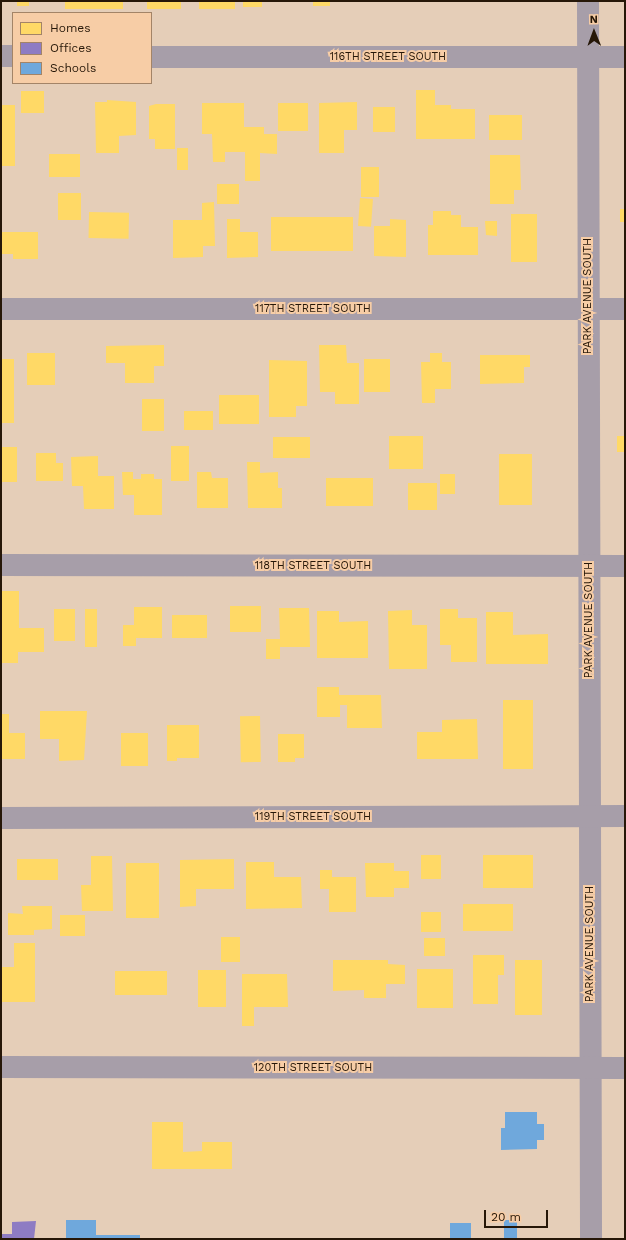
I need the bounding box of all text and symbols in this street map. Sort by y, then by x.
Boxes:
legend [12,12,152,84]
north arrow [574,12,614,52]
text: N [590,13,598,26]
text: Homes [50,21,91,35]
text: Offices [50,41,92,55]
street label: 116TH STREET SOUTH [330,50,446,64]
text: Schools [50,61,96,75]
street label: PARK AVENUE SOUTH [581,238,595,354]
street label: 117TH STREET SOUTH [255,302,371,316]
street label: 118TH STREET SOUTH [255,559,371,573]
street label: PARK AVENUE SOUTH [582,562,596,678]
street label: 119TH STREET SOUTH [255,810,371,824]
street label: PARK AVENUE SOUTH [583,886,597,1002]
street label: 120TH STREET SOUTH [254,1061,372,1075]
scale bar [486,1202,550,1228]
text: 20 m [491,1210,521,1224]

